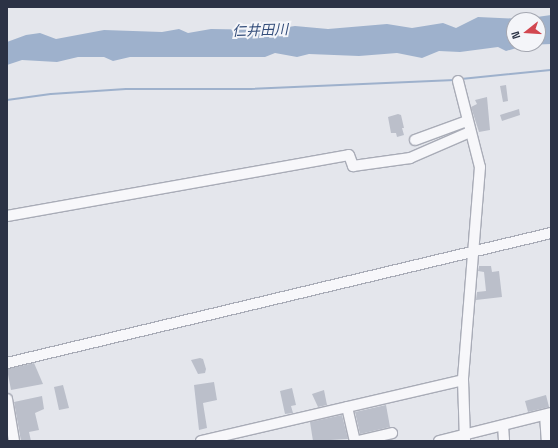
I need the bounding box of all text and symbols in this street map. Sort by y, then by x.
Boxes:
north arrow [506,12,546,52]
water label: 仁井田川 [232,21,288,39]
text: N [508,30,523,41]

